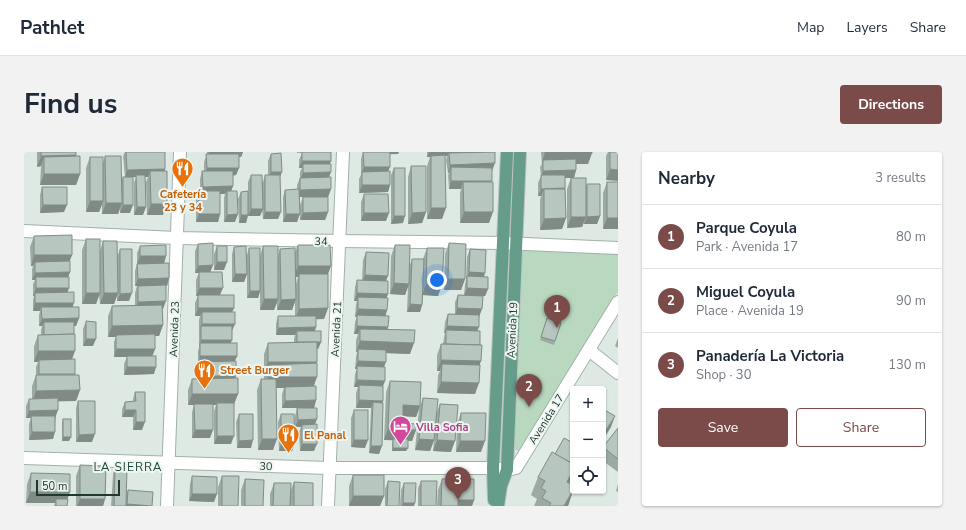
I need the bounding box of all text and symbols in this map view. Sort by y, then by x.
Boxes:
text: Pathlet [20,15,84,41]
text: Map [797,18,824,37]
text: Layers [846,18,888,37]
text: Share [910,18,946,37]
text: Find us [24,85,118,123]
button: Directions [840,85,942,124]
restaurant icon: Cafetería 23 y 34 [170,155,196,188]
text: Nearby [658,167,715,190]
text: 3 results [875,169,926,187]
place label: Cafetería 23 y 34 [160,187,206,215]
text: Parque Coyula [696,218,797,238]
text: 1 [667,228,675,246]
text: 80 m [896,228,926,246]
street label: 34 [314,234,328,249]
text: Park · Avenida 17 [696,238,798,256]
your location [427,270,447,290]
text: Miguel Coyula [696,282,795,302]
text: 2 [667,292,675,310]
text: 90 m [896,292,926,310]
pin: 1 [544,295,570,328]
street label: Avenida 23 [166,301,183,357]
street label: Avenida 21 [328,301,345,357]
street label: Avenida 19 [504,302,521,358]
text: Place · Avenida 19 [696,302,804,320]
text: Panadería La Victoria [696,346,844,366]
text: 3 [667,356,675,374]
text: 130 m [888,356,926,374]
restaurant icon: Street Burger [191,357,217,390]
place label: Street Burger [220,363,290,378]
text: Shop · 30 [696,366,751,384]
pin: 2 [516,374,542,407]
map controls [570,386,606,494]
button: + [570,386,606,422]
street label: Avenida 17 [525,391,568,447]
button: Save [658,408,788,447]
button: Share [796,408,926,447]
hotel icon: Villa Sofia [387,414,413,447]
place label: Villa Sofia [415,420,469,435]
restaurant icon: El Panal [276,422,302,455]
button: − [570,422,606,458]
place label: El Panal [304,428,346,443]
button: locate [570,458,606,494]
district label: LA SIERRA [93,459,163,475]
street label: 30 [259,459,273,474]
pin: 3 [445,467,471,500]
scale bar [36,478,120,497]
text: 50 m [42,479,67,494]

